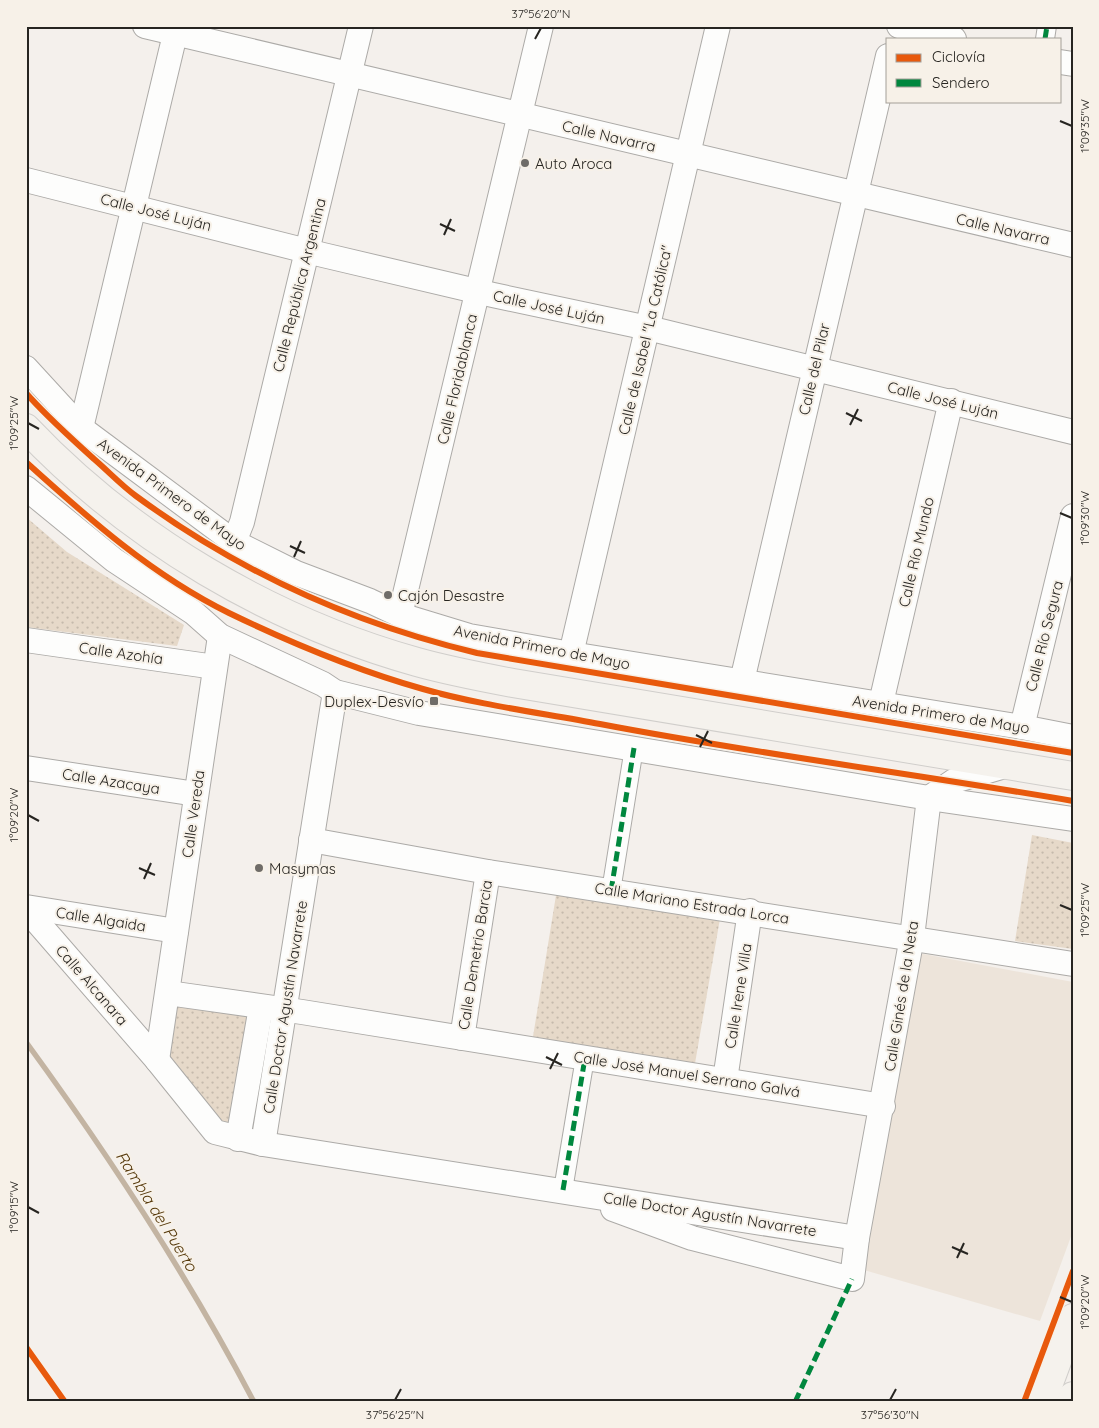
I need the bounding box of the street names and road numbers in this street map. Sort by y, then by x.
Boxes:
street label: Calle Navarra [560,116,658,156]
street label: Calle José Luján [99,189,213,235]
street label: Calle República Argentina [268,196,330,374]
street label: Calle Navarra [954,209,1052,249]
street label: Calle de Isabel "La Católica" [614,243,676,437]
street label: Calle José Luján [491,286,607,328]
street label: Calle Floridablanca [433,312,481,446]
street label: Calle del Pilar [794,321,834,417]
street label: Calle José Luján [886,377,1000,423]
street label: Avenida Primero de Mayo [94,434,250,554]
street label: Calle Río Mundo [894,495,938,609]
street label: Calle Río Segura [1021,578,1067,694]
street label: Avenida Primero de Mayo [452,621,632,673]
street label: Calle Azohía [78,638,164,668]
street label: Avenida Primero de Mayo [851,691,1031,737]
street label: Calle Azacaya [61,764,161,798]
street label: Calle Vereda [177,769,209,859]
street label: Calle Mariano Estrada Lorca [593,878,791,928]
street label: Calle Demetrio Barcia [454,879,496,1031]
street label: Calle Doctor Agustín Navarrete [259,899,311,1115]
street label: Calle Algaida [55,903,147,935]
street label: Calle Ginés de la Neta [880,919,922,1073]
street label: Calle Alcanara [52,941,132,1029]
street label: Calle Irene Villa [720,942,756,1050]
street label: Calle José Manuel Serrano Galvá [572,1047,802,1101]
street label: Calle Doctor Agustín Navarrete [602,1188,818,1240]

